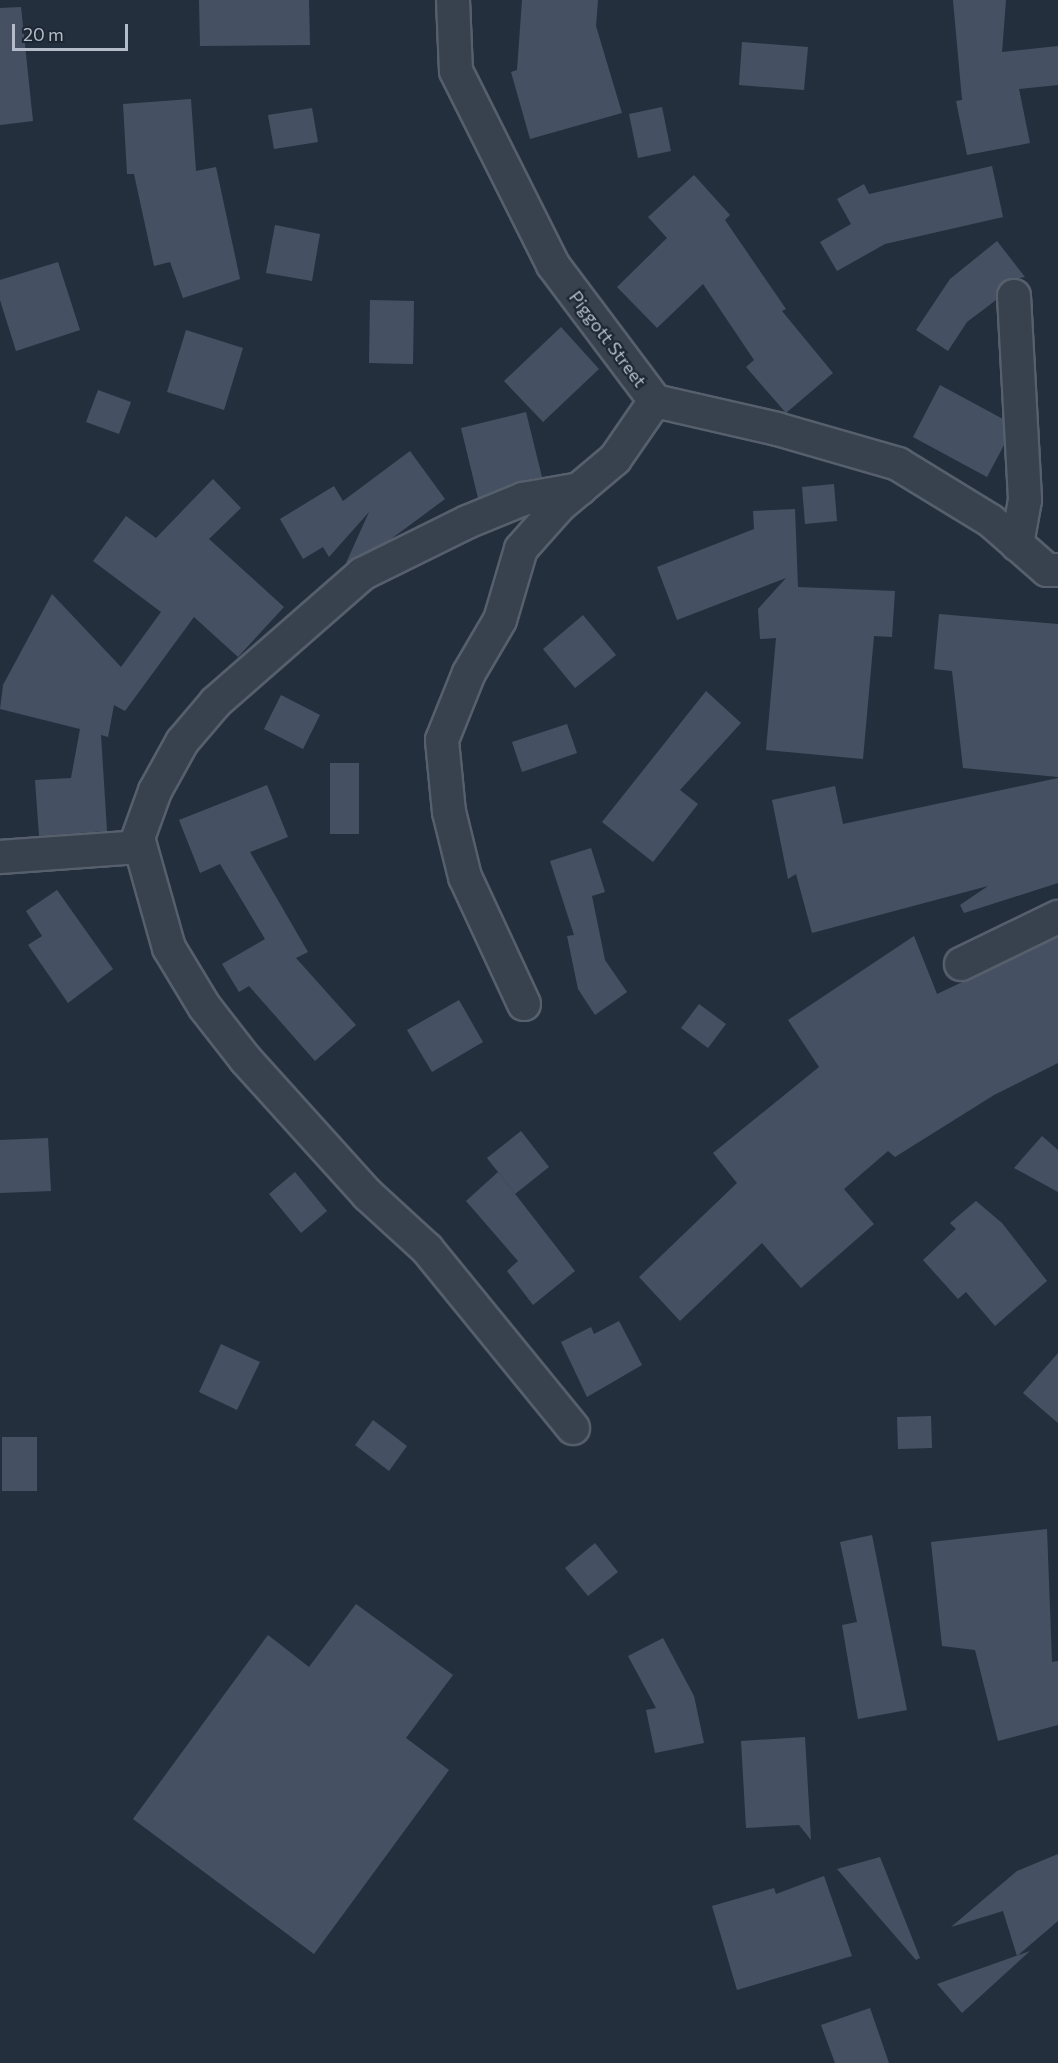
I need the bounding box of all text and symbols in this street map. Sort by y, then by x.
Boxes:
scale bar [15,12,130,50]
text: 20 m [23,23,64,45]
street label: Piggott Street [565,287,651,391]

